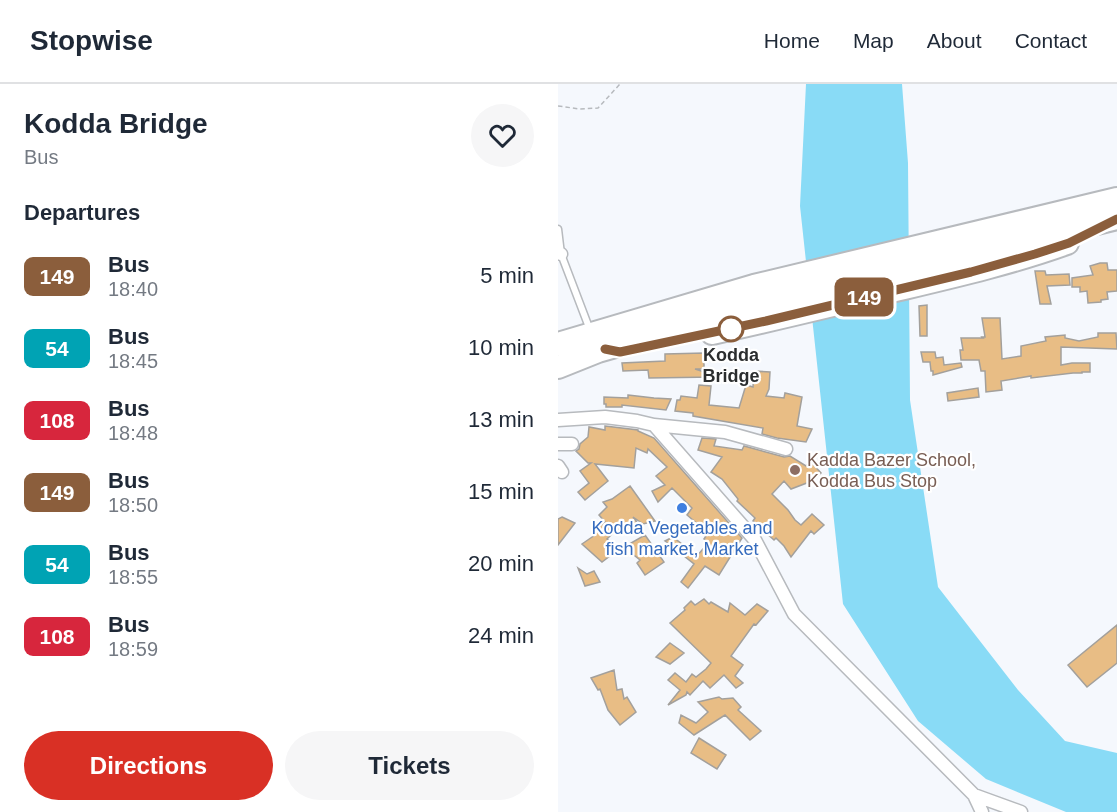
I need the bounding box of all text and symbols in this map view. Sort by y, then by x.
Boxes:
text: Stopwise [30,25,153,56]
text: Home [764,29,820,52]
text: Map [853,29,894,52]
text: About [927,29,982,52]
text: Contact [1015,29,1087,52]
button: heart [471,104,534,167]
text: Kodda Bridge [24,108,208,139]
text: Bus [24,146,58,168]
text: Departures [24,200,140,225]
text: Bus [108,252,150,277]
text: 5 min [480,263,534,288]
text: 149 [39,265,75,288]
text: 18:40 [108,278,158,300]
line badge: 149 [830,278,898,316]
text: 149 [846,286,882,309]
marker: Kodda Bridge [718,316,744,342]
text: Bus [108,324,150,349]
text: 10 min [468,335,534,360]
text: 54 [45,337,69,360]
place label: Kodda Bridge [702,345,760,386]
text: 18:45 [108,350,158,372]
text: Bus [108,396,150,421]
text: 13 min [468,407,534,432]
text: 108 [39,409,75,432]
text: 18:48 [108,422,158,444]
place label: Kadda Bazer School, Kodda Bus Stop [807,450,976,491]
marker: Kadda Bazer School, Kodda Bus Stop [788,463,802,477]
text: Bus [108,468,150,493]
text: 15 min [468,479,534,504]
text: 149 [39,481,75,504]
text: 18:50 [108,494,158,516]
marker: Kodda Vegetables and fish market, Market [675,501,689,515]
place label: Kodda Vegetables and fish market, Market [591,518,773,559]
text: Bus [108,540,150,565]
text: 20 min [468,551,534,576]
text: 54 [45,553,69,576]
text: 18:55 [108,566,158,588]
text: Bus [108,612,150,637]
text: 24 min [468,623,534,648]
text: 108 [39,625,75,648]
text: 18:59 [108,638,158,660]
button: Directions [24,731,273,800]
button: Tickets [285,731,534,800]

